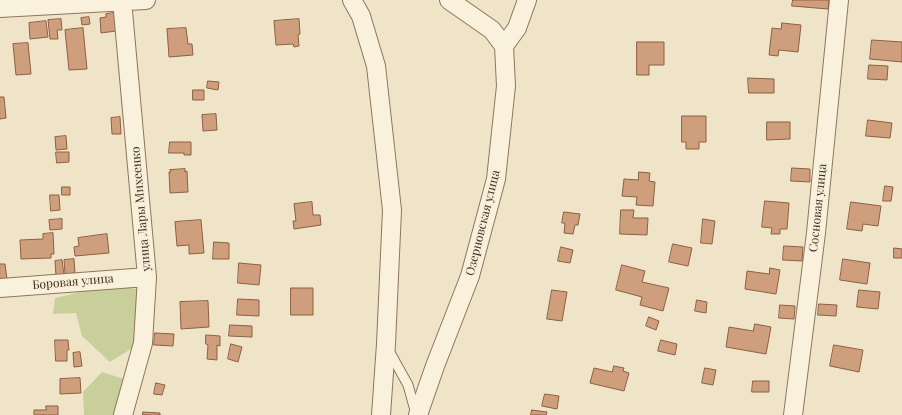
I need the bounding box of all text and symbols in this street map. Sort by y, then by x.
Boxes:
street label: улица Лары Михеенко [128,146,154,272]
street label: Сосновая улица [806,163,830,253]
street label: Озерновская улица [463,169,503,277]
street label: Боровая улица [32,271,114,293]

